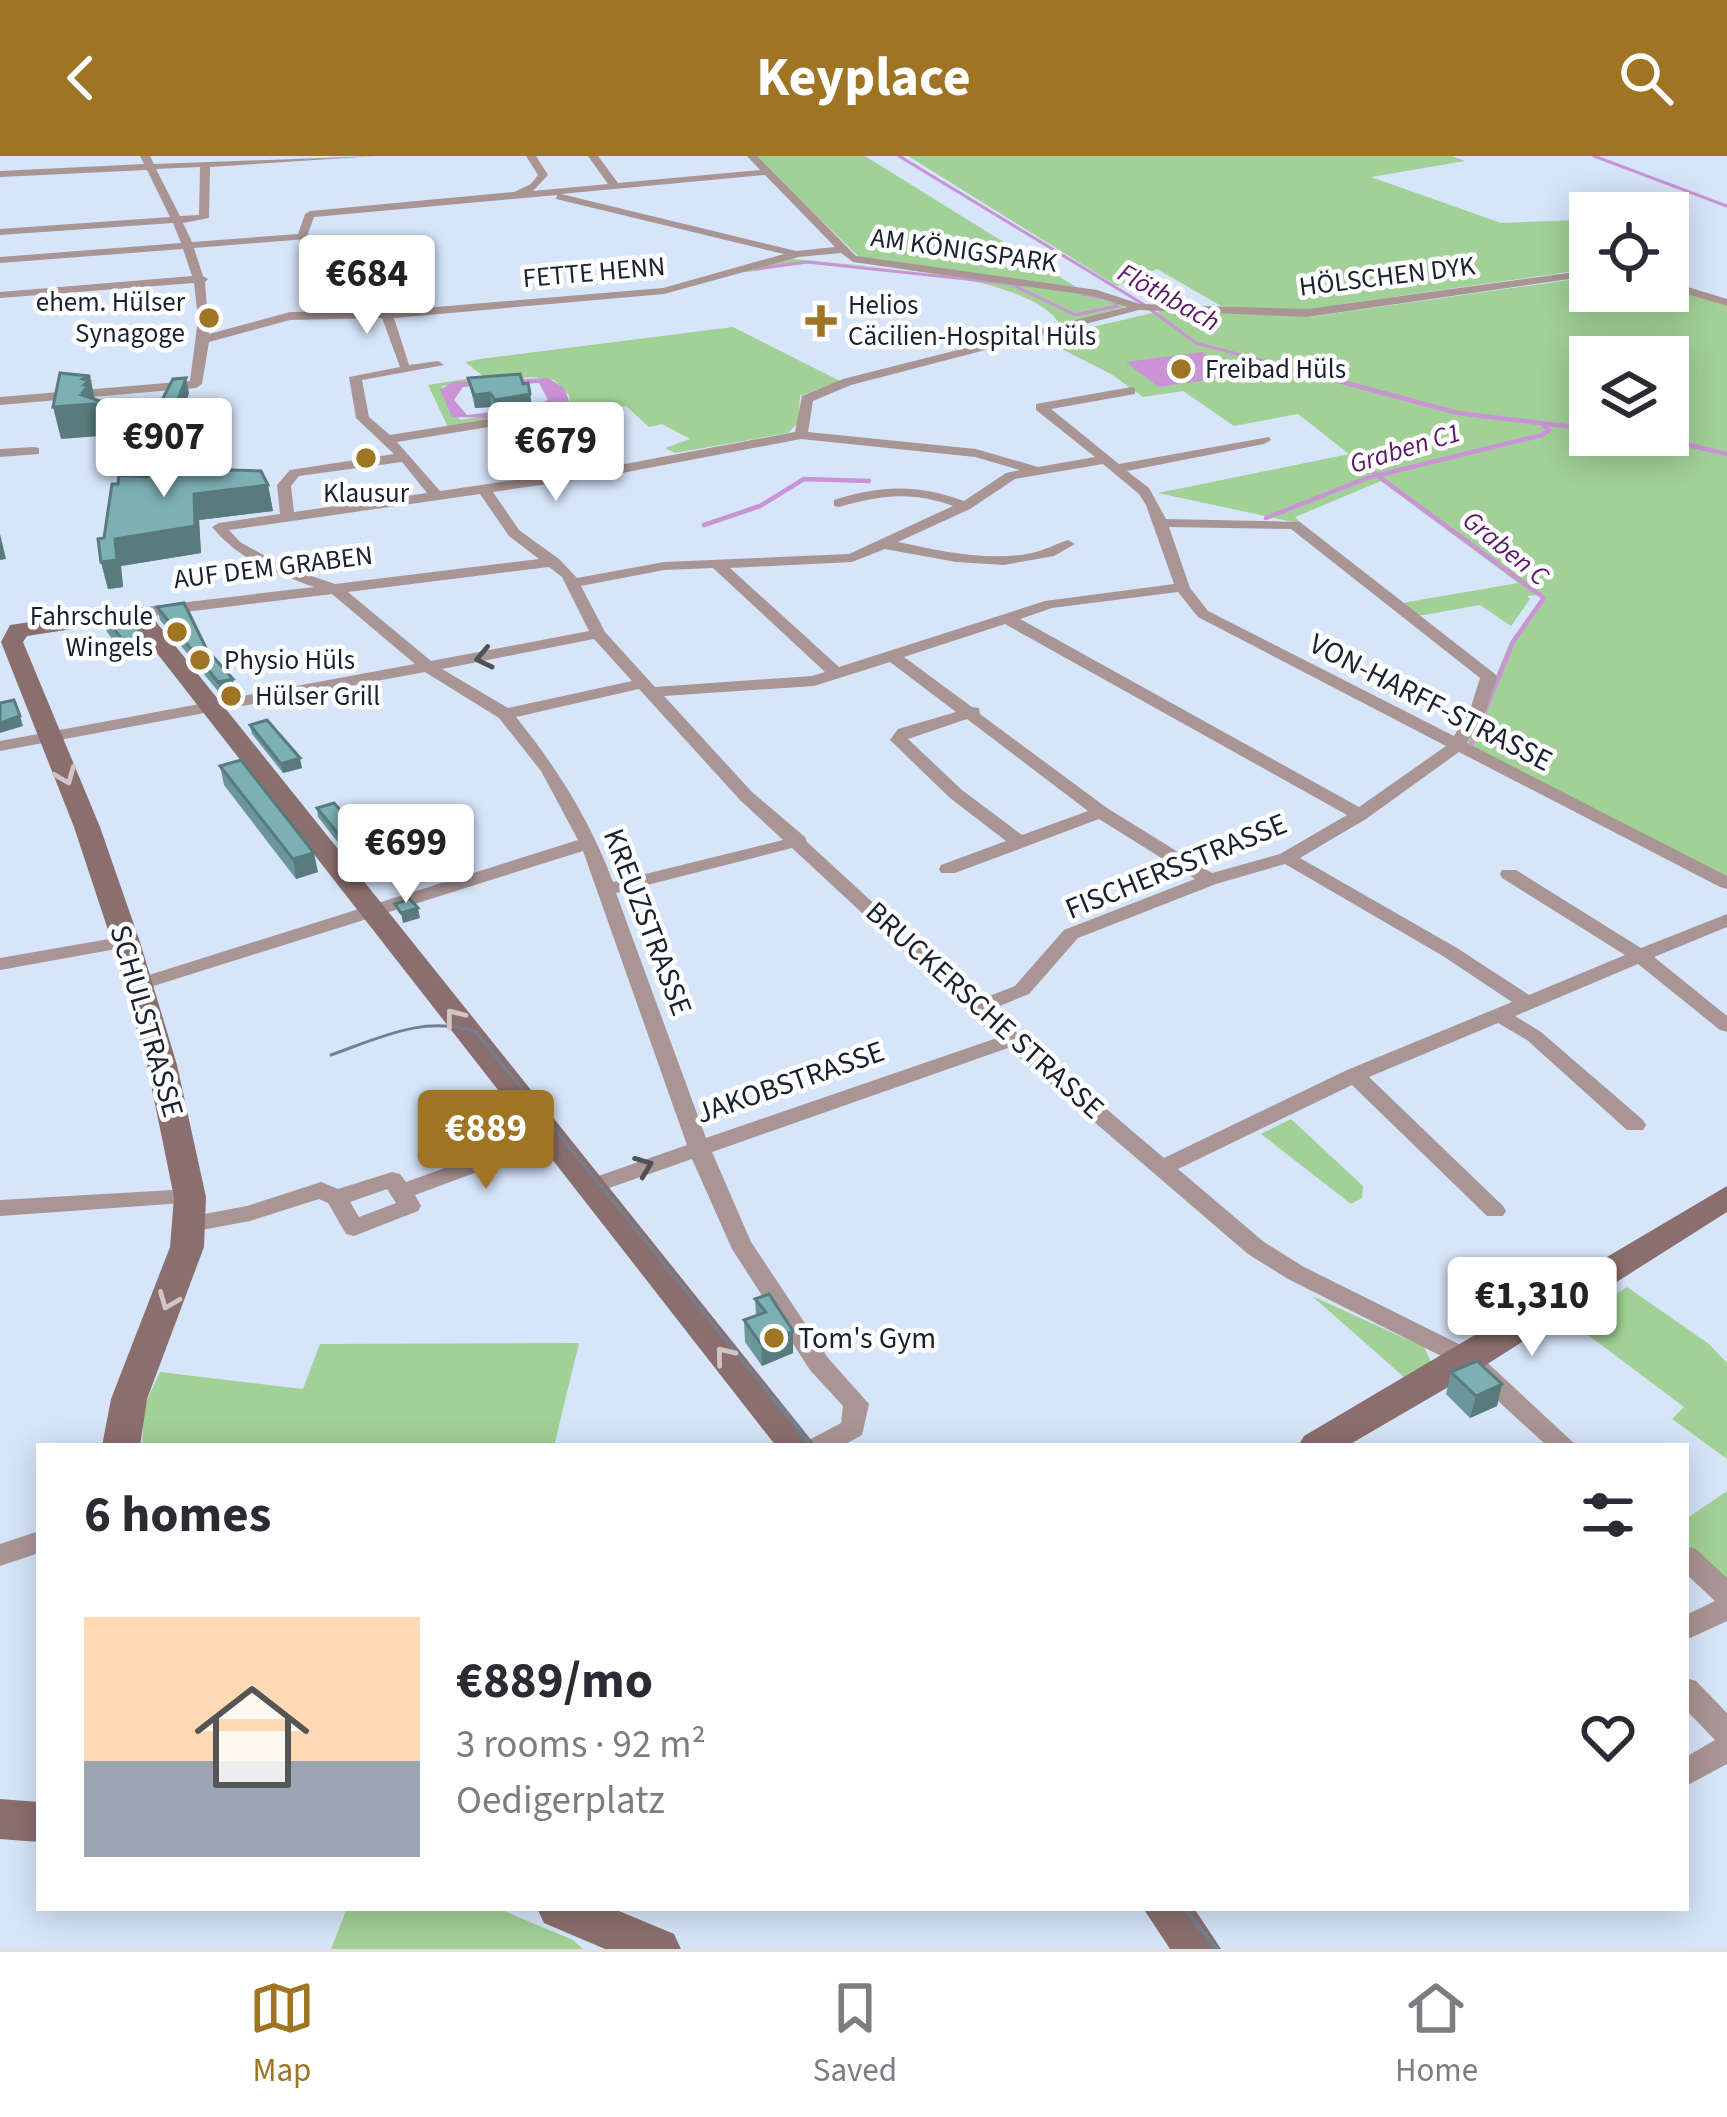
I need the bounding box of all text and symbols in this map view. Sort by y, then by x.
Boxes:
text: Keyplace [756,40,971,117]
icon: back [48,45,114,111]
icon: search [1613,45,1679,111]
map controls [1569,192,1689,456]
button: locate [1569,192,1689,312]
street label: AM KÖNIGSPARK [868,218,1060,283]
pin: €684 [296,235,438,337]
text: €684 [326,246,408,302]
street label: HÖLSCHEN DYK [1297,246,1478,307]
street label: FETTE HENN [521,247,667,298]
water label: Flöthbach [1111,253,1227,341]
place label: ehem. Hülser Synagoge [36,283,186,353]
place label: Helios Cäcilien-Hospital Hüls [848,286,1096,356]
marker: ehem. Hülser Synagoge [196,305,222,331]
marker: Helios Cäcilien-Hospital Hüls [805,305,837,337]
button: layers [1569,336,1689,456]
place label: Freibad Hüls [1205,350,1346,389]
marker: Freibad Hüls [1168,356,1194,382]
pin: €907 [93,398,235,500]
pin: €679 [485,402,627,504]
text: €907 [123,409,205,465]
text: €679 [515,413,597,469]
water label: Graben C1 [1345,413,1465,484]
marker: Klausur [353,445,379,471]
place label: Klausur [323,474,410,513]
water label: Graben C [1454,501,1557,595]
street label: AUF DEM GRABEN [171,536,375,599]
place label: Fahrschule Wingels [30,597,153,667]
marker: Fahrschule Wingels [164,619,190,645]
street label: VON-HARFF-STRASSE [1302,623,1560,782]
place label: Physio Hüls [224,641,355,680]
one-way arrow [474,644,494,670]
marker: Physio Hüls [187,647,213,673]
place label: Hülser Grill [255,677,380,716]
marker: Hülser Grill [218,683,244,709]
one-way arrow [52,765,76,786]
street label: FISCHERSSTRASSE [1059,802,1294,931]
pin: €699 [335,804,477,906]
text: €699 [365,815,447,871]
street label: KREUZSTRASSE [592,822,703,1022]
street label: BRUCKERSCHE STRASSE [856,891,1113,1129]
street label: SCHULSTRASSE [99,920,194,1122]
one-way arrow [447,1008,469,1030]
street label: JAKOBSTRASSE [690,1030,890,1135]
pin: €889 [415,1090,557,1192]
text: €889 [445,1101,527,1157]
one-way arrow [632,1156,653,1181]
pin: €1,310 [1434,1257,1630,1359]
text: €1,310 [1475,1268,1589,1324]
one-way arrow [158,1290,183,1311]
place label: Tom's Gym [798,1317,936,1360]
marker: Tom's Gym [761,1325,787,1351]
one-way arrow [716,1346,738,1368]
text: 6 homes [84,1479,271,1551]
icon: filters [1575,1482,1641,1548]
text: €889/mo [456,1645,653,1717]
icon: home [180,1665,324,1809]
icon: heart [1575,1704,1641,1770]
text: 3 rooms · 92 m² [456,1717,706,1773]
text: Oedigerplatz [456,1773,665,1829]
tab: Map [249,1975,315,2094]
tab: Saved [813,1975,897,2094]
tab: Home [1395,1975,1478,2094]

